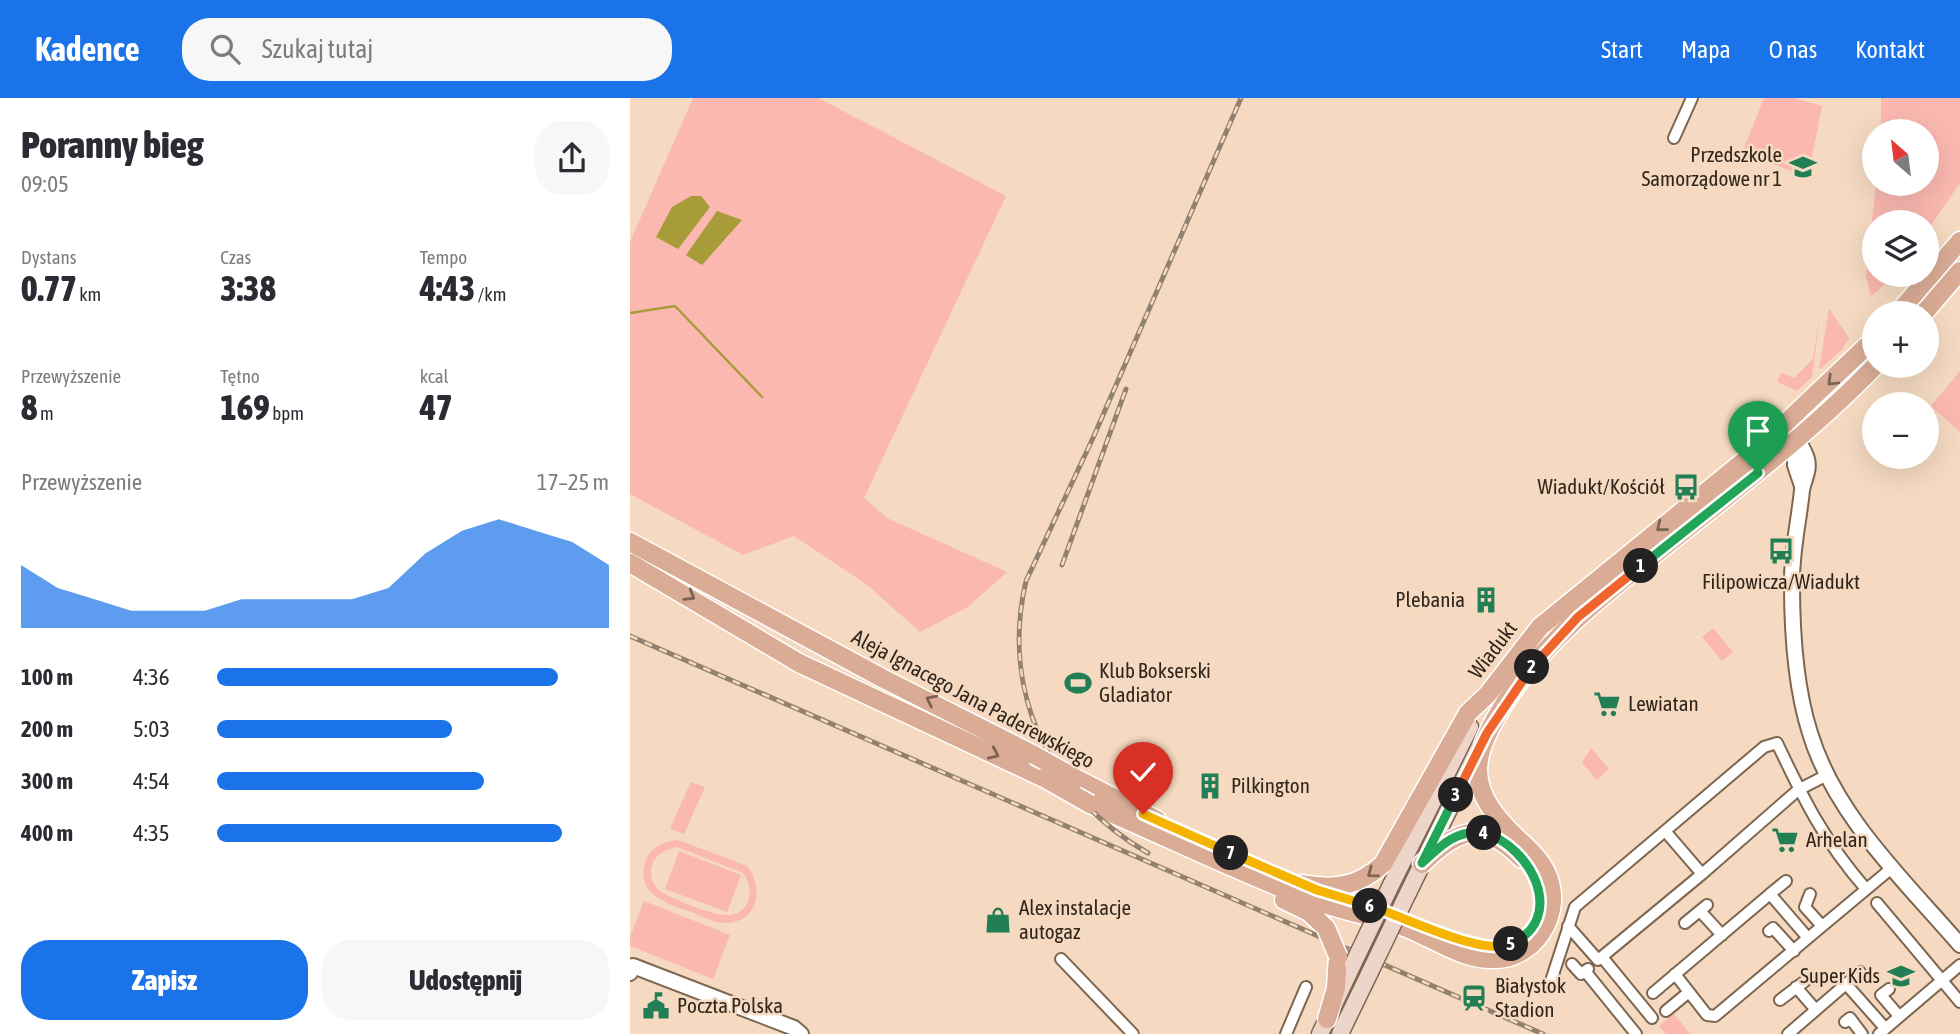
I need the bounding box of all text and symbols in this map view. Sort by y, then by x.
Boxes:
search box [182,18,672,81]
text: Kadence [35,30,140,68]
icon: search [206,30,244,68]
text: Szukaj tutaj [262,34,373,64]
text: Start [1601,36,1643,63]
text: Mapa [1681,36,1731,63]
text: O nas [1769,36,1817,63]
text: Kontakt [1855,36,1925,63]
north arrow [1862,119,1939,196]
map controls [1862,119,1939,469]
button: share [535,121,609,195]
text: Poranny bieg [21,123,203,166]
place label: Przedszkole Samorządowe nr 1 [1641,142,1782,190]
school or university icon: Przedszkole Samorządowe nr 1 [1788,152,1818,182]
text: 09:05 [21,171,69,197]
button: layers [1862,210,1939,287]
text: Dystans [21,246,76,268]
text: Czas [220,246,251,268]
text: Tempo [420,246,467,268]
text: 0.77 [21,268,77,308]
text: 3:38 [220,268,276,308]
text: 4:43 [420,268,475,308]
text: km [77,283,101,305]
text: /km [475,283,506,305]
button: + [1862,301,1939,378]
text: Przewyższenie [21,365,121,387]
text: Tętno [220,365,260,387]
text: kcal [420,365,449,387]
one-way arrow [1827,372,1840,385]
text: 8 [21,387,37,427]
text: 169 [220,387,270,427]
text: 47 [420,387,453,427]
button: − [1862,392,1939,469]
pin [1728,401,1788,473]
text: m [37,402,54,424]
text: bpm [270,402,304,424]
icon: arrive [1739,412,1777,450]
text: Przewyższenie [21,469,142,495]
text: 17–25 m [537,469,609,495]
bus stop icon: Wiadukt/Kościół [1671,472,1701,502]
place label: Wiadukt/Kościół [1538,474,1665,498]
one-way arrow [1656,519,1668,532]
bus stop icon: Filipowicza/Wiadukt [1766,536,1796,566]
pin: 1 [1623,548,1658,584]
text: 1 [1636,554,1645,576]
place label: Filipowicza/Wiadukt [1702,569,1860,593]
building icon: Plebania [1471,585,1501,615]
place label: Plebania [1395,587,1465,611]
one-way arrow [682,588,695,601]
street label: Wiadukt [1463,616,1521,683]
street label: Aleja Ignacego Jana Paderewskiego [848,624,1099,772]
pin: 2 [1514,650,1550,684]
text: 2 [1527,655,1536,677]
place label: Klub Bokserski Gladiator [1099,658,1211,706]
text: 100 m [21,664,73,690]
text: 4:36 [133,664,170,690]
sports icon: Klub Bokserski Gladiator [1063,668,1093,698]
supermarket icon: Lewiatan [1592,689,1622,719]
place label: Lewiatan [1628,691,1699,715]
one-way arrow [926,695,938,709]
text: 200 m [21,716,73,742]
text: 5:03 [133,716,170,742]
pin [1113,742,1173,814]
one-way arrow [987,746,999,760]
icon: check [1124,753,1162,791]
text: 300 m [21,768,73,794]
text: 4:54 [133,768,170,794]
building icon: Pilkington [1195,771,1225,801]
place label: Pilkington [1231,773,1310,797]
pin: 3 [1438,778,1474,812]
text: 3 [1451,783,1460,805]
pin: 4 [1466,816,1502,850]
text: 400 m [21,820,73,846]
text: 4:35 [133,820,170,846]
text: 4 [1479,821,1488,843]
supermarket icon: Arhelan [1770,825,1800,855]
place label: Arhelan [1806,827,1868,851]
pin: 7 [1214,836,1248,870]
text: 7 [1226,841,1235,863]
one-way arrow [1367,864,1380,877]
pin: 6 [1352,888,1388,924]
text: 6 [1365,894,1374,916]
place label: Alex instalacje autogaz [1019,895,1131,943]
shop icon: Alex instalacje autogaz [983,905,1013,935]
pin: 5 [1494,926,1528,962]
text: 5 [1506,932,1515,954]
button: Zapisz [21,940,308,1020]
button: Udostępnij [322,940,609,1020]
school or university icon: Super Kids [1886,961,1916,991]
place label: Super Kids [1800,963,1880,987]
place label: Białystok Stadion [1495,973,1566,1021]
station icon: Białystok Stadion [1459,983,1489,1013]
public building icon: Poczta Polska [641,991,671,1021]
place label: Poczta Polska [677,993,783,1017]

